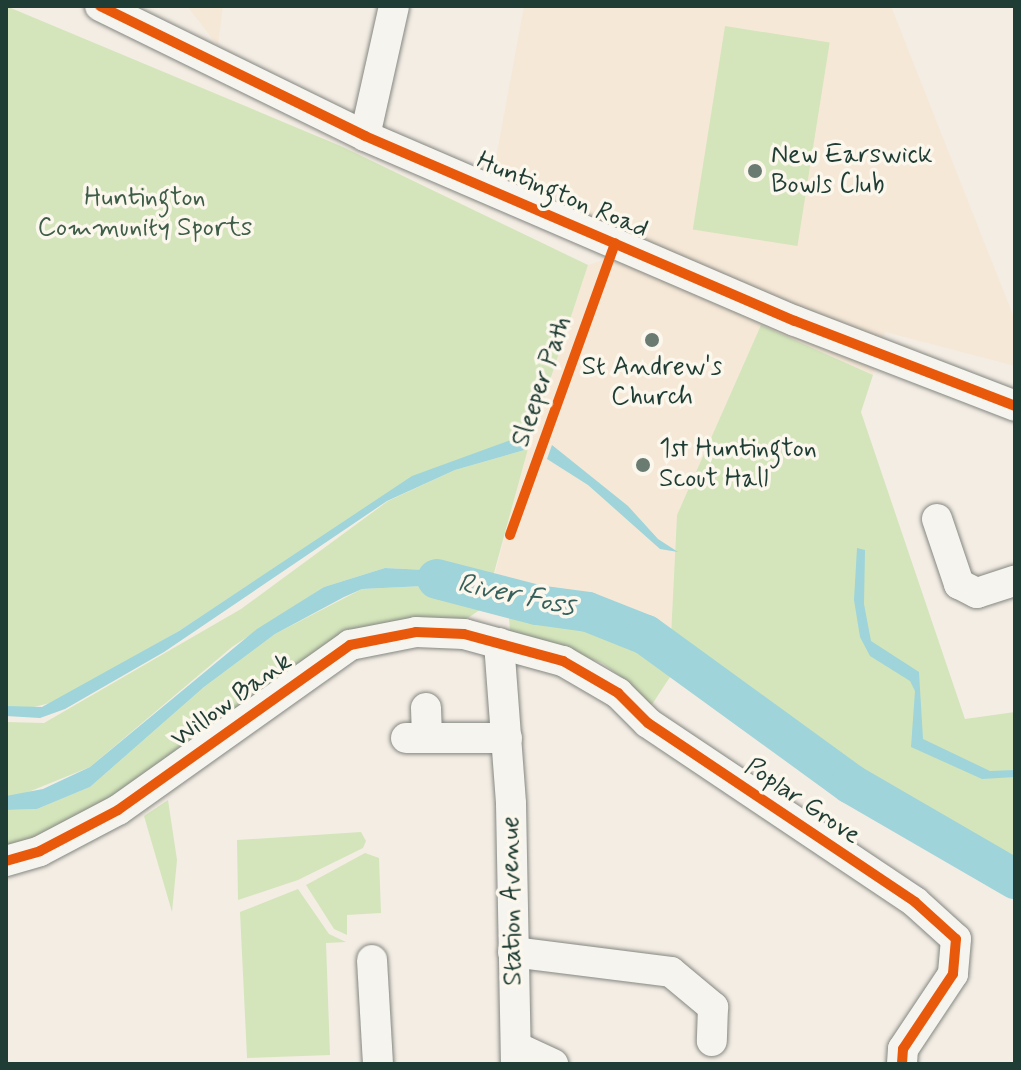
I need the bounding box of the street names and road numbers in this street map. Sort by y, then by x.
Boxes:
street label: Huntington Road [473,146,651,246]
street label: Sleeper Path [506,313,580,451]
street label: Willow Bank [169,649,295,753]
street label: Poplar Grove [738,752,866,852]
street label: Station Avenue [496,818,530,984]

